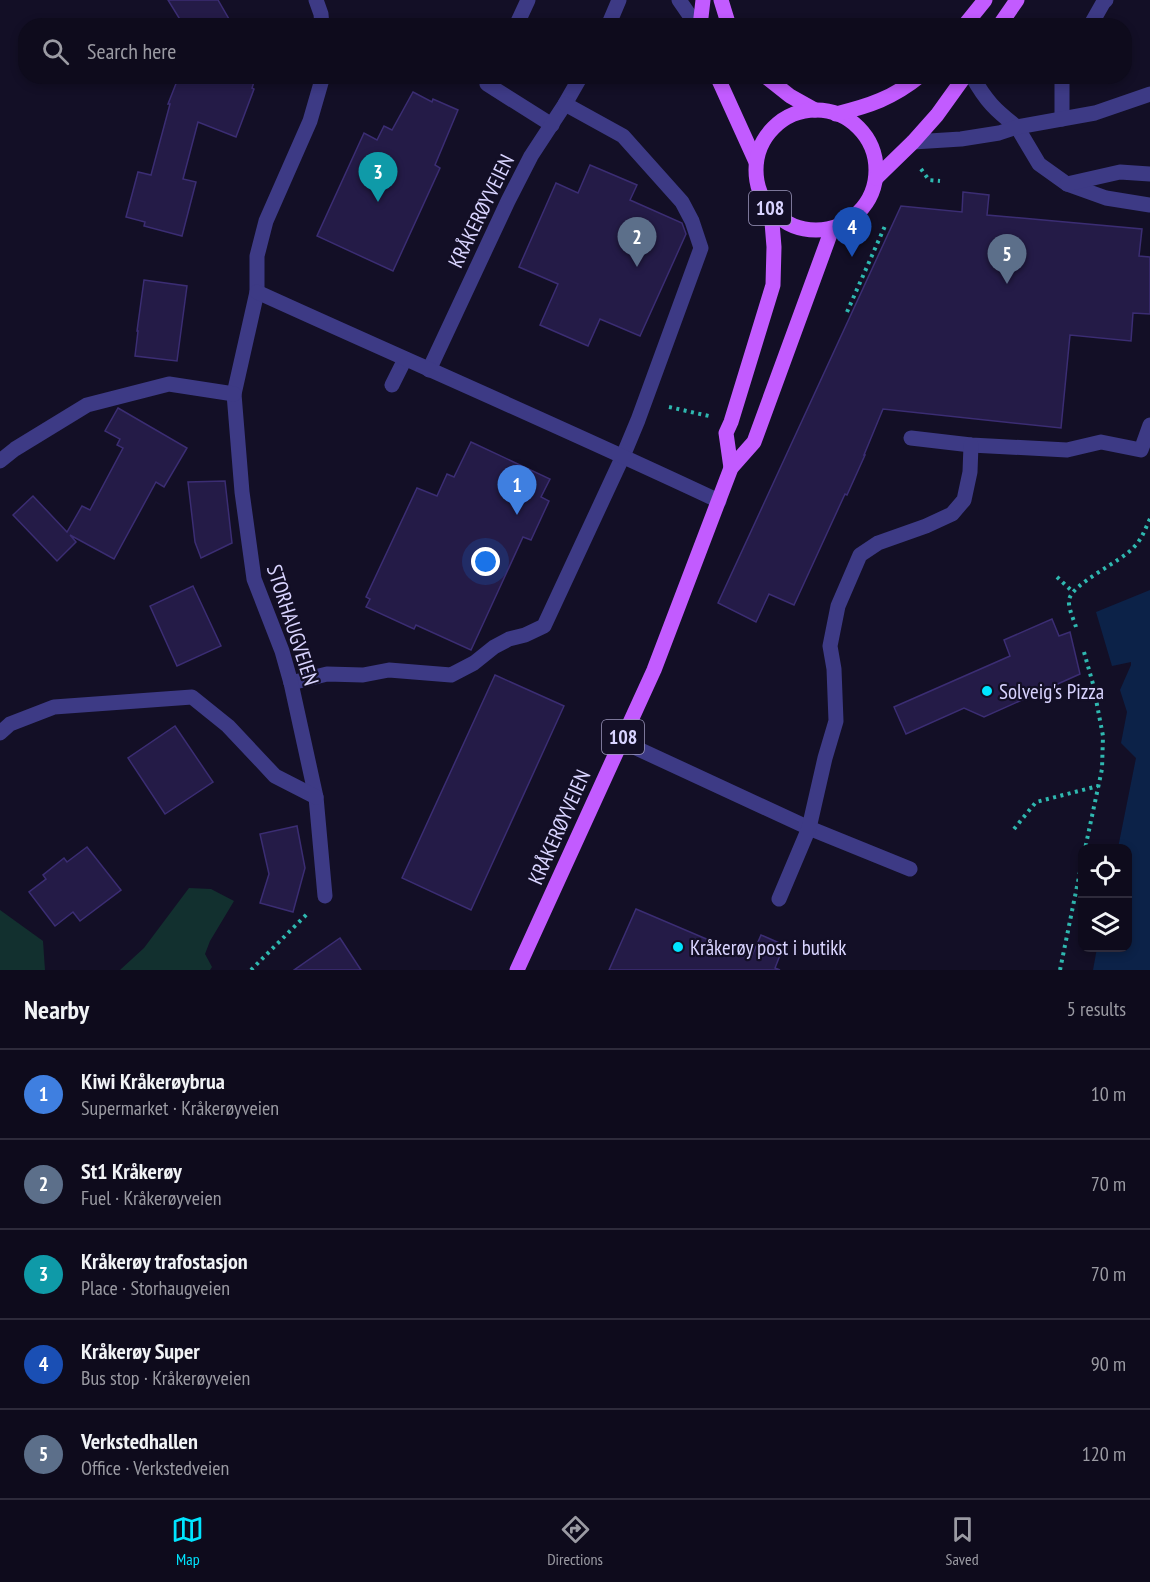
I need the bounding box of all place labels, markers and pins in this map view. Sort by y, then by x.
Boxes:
pin: 3 [358,152,398,202]
pin: 4 [832,208,872,257]
pin: 2 [618,218,656,267]
pin: 5 [988,234,1026,284]
pin: 1 [498,466,536,515]
place label: Solveig's Pizza [999,678,1104,705]
marker: Solveig's Pizza [980,684,994,698]
place label: Kråkerøy post i butikk [690,934,847,961]
marker: Kråkerøy post i butikk [671,940,685,954]

